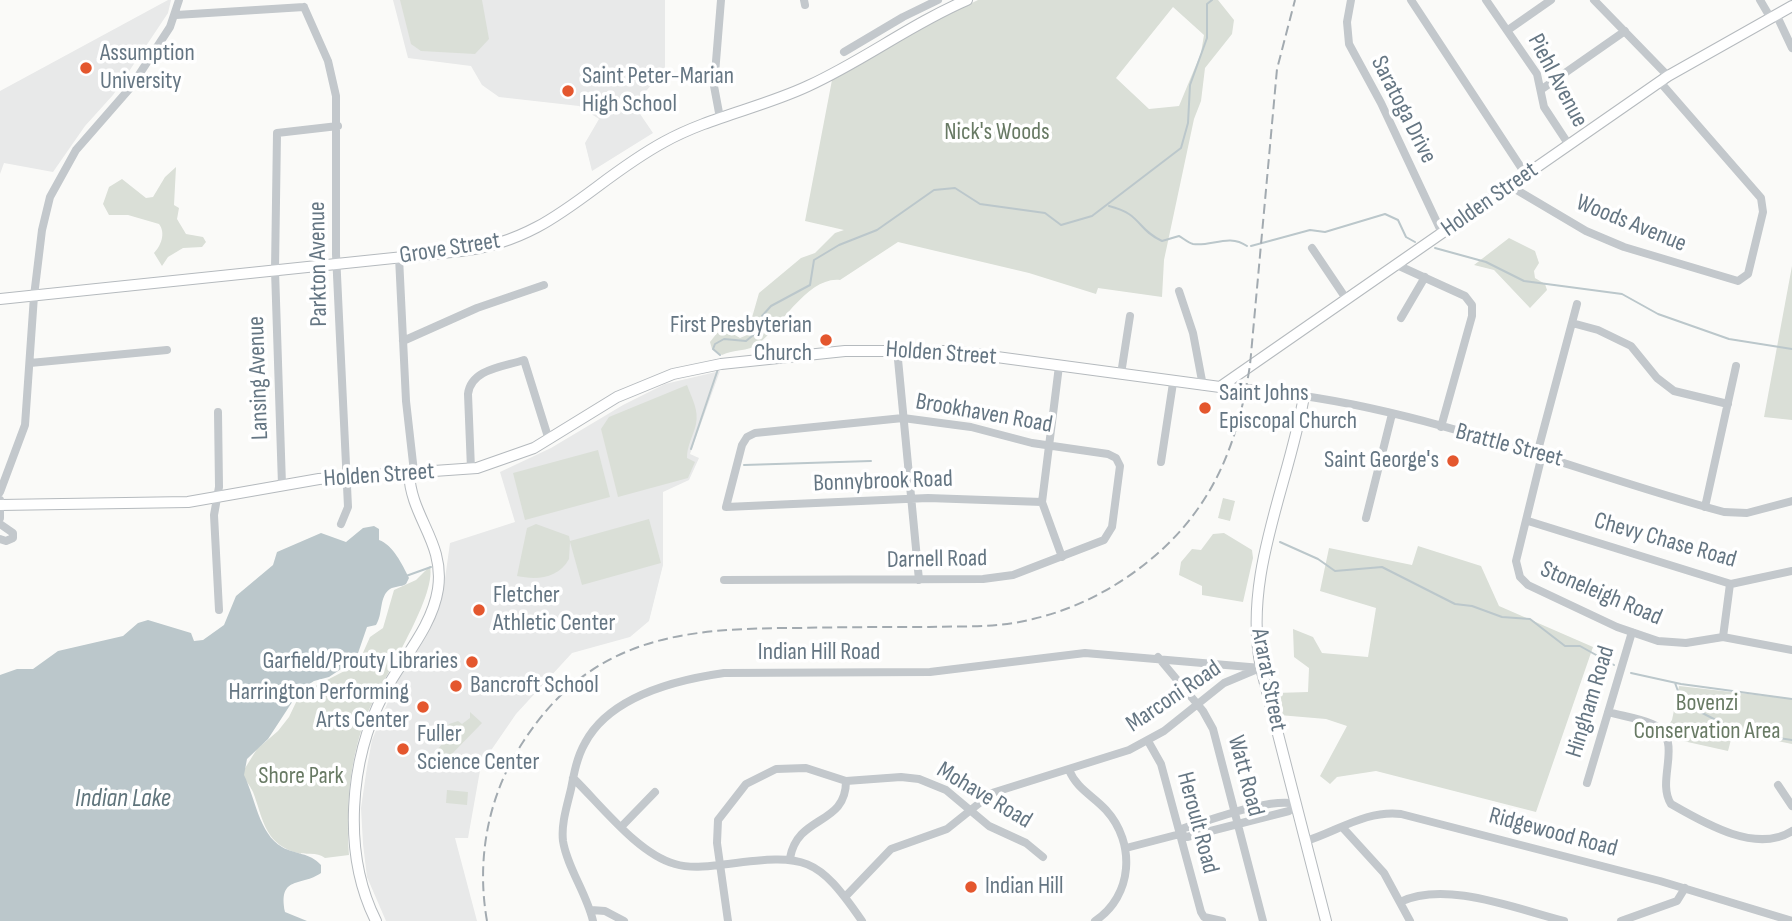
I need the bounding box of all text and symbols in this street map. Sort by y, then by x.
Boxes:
street label: Piehl Avenue [1520,29,1594,133]
place label: Assumption University [100,40,195,96]
street label: Saratoga Drive [1364,52,1442,168]
marker: Assumption University [78,60,94,76]
place label: Saint Peter-Marian High School [582,63,734,119]
marker: Saint Peter-Marian High School [560,83,576,99]
park label: Nick's Woods [944,119,1050,147]
street label: Holden Street [1436,156,1544,244]
street label: Woods Avenue [1572,189,1690,259]
street label: Parkton Avenue [304,201,334,327]
street label: Grove Street [398,227,502,271]
place label: First Presbyterian Church [670,312,812,368]
street label: Lansing Avenue [242,316,276,440]
marker: First Presbyterian Church [818,332,834,348]
street label: Holden Street [885,336,997,372]
place label: Saint Johns Episcopal Church [1219,380,1357,436]
street label: Brookhaven Road [913,388,1055,440]
marker: Saint Johns Episcopal Church [1197,400,1213,416]
street label: Brattle Street [1452,418,1566,474]
place label: Saint George's [1324,447,1439,475]
marker: Saint George's [1445,453,1461,469]
street label: Holden Street [323,458,435,494]
street label: Bonnybrook Road [813,465,953,499]
street label: Chevy Chase Road [1590,507,1740,575]
street label: Darnell Road [887,545,987,575]
street label: Stoneleigh Road [1536,555,1666,633]
place label: Fletcher Athletic Center [493,582,615,638]
marker: Fletcher Athletic Center [471,602,487,618]
street label: Ararat Street [1244,626,1292,734]
street label: Indian Hill Road [758,639,880,667]
street label: Hingham Road [1560,643,1622,761]
place label: Garfield/Prouty Libraries [262,648,458,676]
marker: Garfield/Prouty Libraries [464,654,480,670]
street label: Marconi Road [1121,655,1227,739]
place label: Bancroft School [470,672,599,700]
marker: Bancroft School [448,678,464,694]
place label: Harrington Performing Arts Center [228,679,409,735]
park label: Bovenzi Conservation Area [1633,690,1781,746]
marker: Harrington Performing Arts Center [415,699,431,715]
place label: Fuller Science Center [417,721,539,777]
street label: Watt Road [1220,732,1270,820]
marker: Fuller Science Center [395,741,411,757]
street label: Mohave Road [931,756,1037,836]
park label: Shore Park [258,763,344,791]
street label: Heroult Road [1170,769,1224,877]
water label: Indian Lake [75,783,171,815]
street label: Ridgewood Road [1486,802,1620,864]
place label: Indian Hill [985,873,1064,901]
marker: Indian Hill [963,879,979,895]

